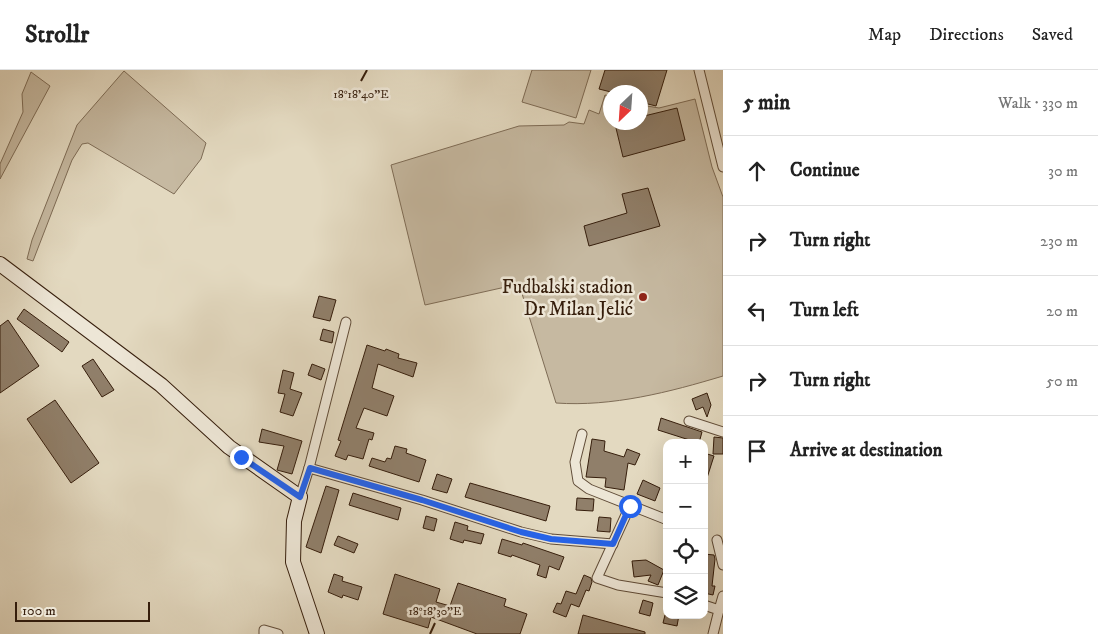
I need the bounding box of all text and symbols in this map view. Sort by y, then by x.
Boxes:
text: Strollr [25,20,89,50]
text: Map [868,24,901,46]
text: Directions [929,24,1004,46]
text: Saved [1032,24,1073,46]
north arrow [603,85,648,130]
text: 18°18'40"E [333,87,389,102]
text: 5 min [743,90,790,116]
text: Walk · 330 m [998,93,1078,113]
icon: ahead [743,157,771,185]
text: Continue [790,159,860,182]
text: 30 m [1048,161,1078,181]
icon: right [743,227,771,255]
text: Turn right [790,229,870,252]
text: 230 m [1040,231,1078,251]
place label: Fudbalski stadion Dr Milan Jelić [502,276,633,321]
marker: Fudbalski stadion Dr Milan Jelić [637,291,649,303]
icon: left [743,297,771,325]
text: Turn left [790,299,859,322]
text: 20 m [1046,301,1078,321]
icon: right [743,367,771,395]
text: Turn right [790,369,870,392]
text: 50 m [1046,371,1078,391]
icon: arrive [743,437,771,465]
map controls [663,439,708,619]
button: + [663,439,708,484]
text: Arrive at destination [790,439,942,462]
route end [230,446,253,469]
button: − [663,484,708,529]
route start [619,495,642,518]
button: locate [663,529,708,574]
button: layers [663,574,708,619]
scale bar [15,599,150,622]
text: 100 m [22,602,56,620]
text: 18°18'30"E [408,604,462,619]

